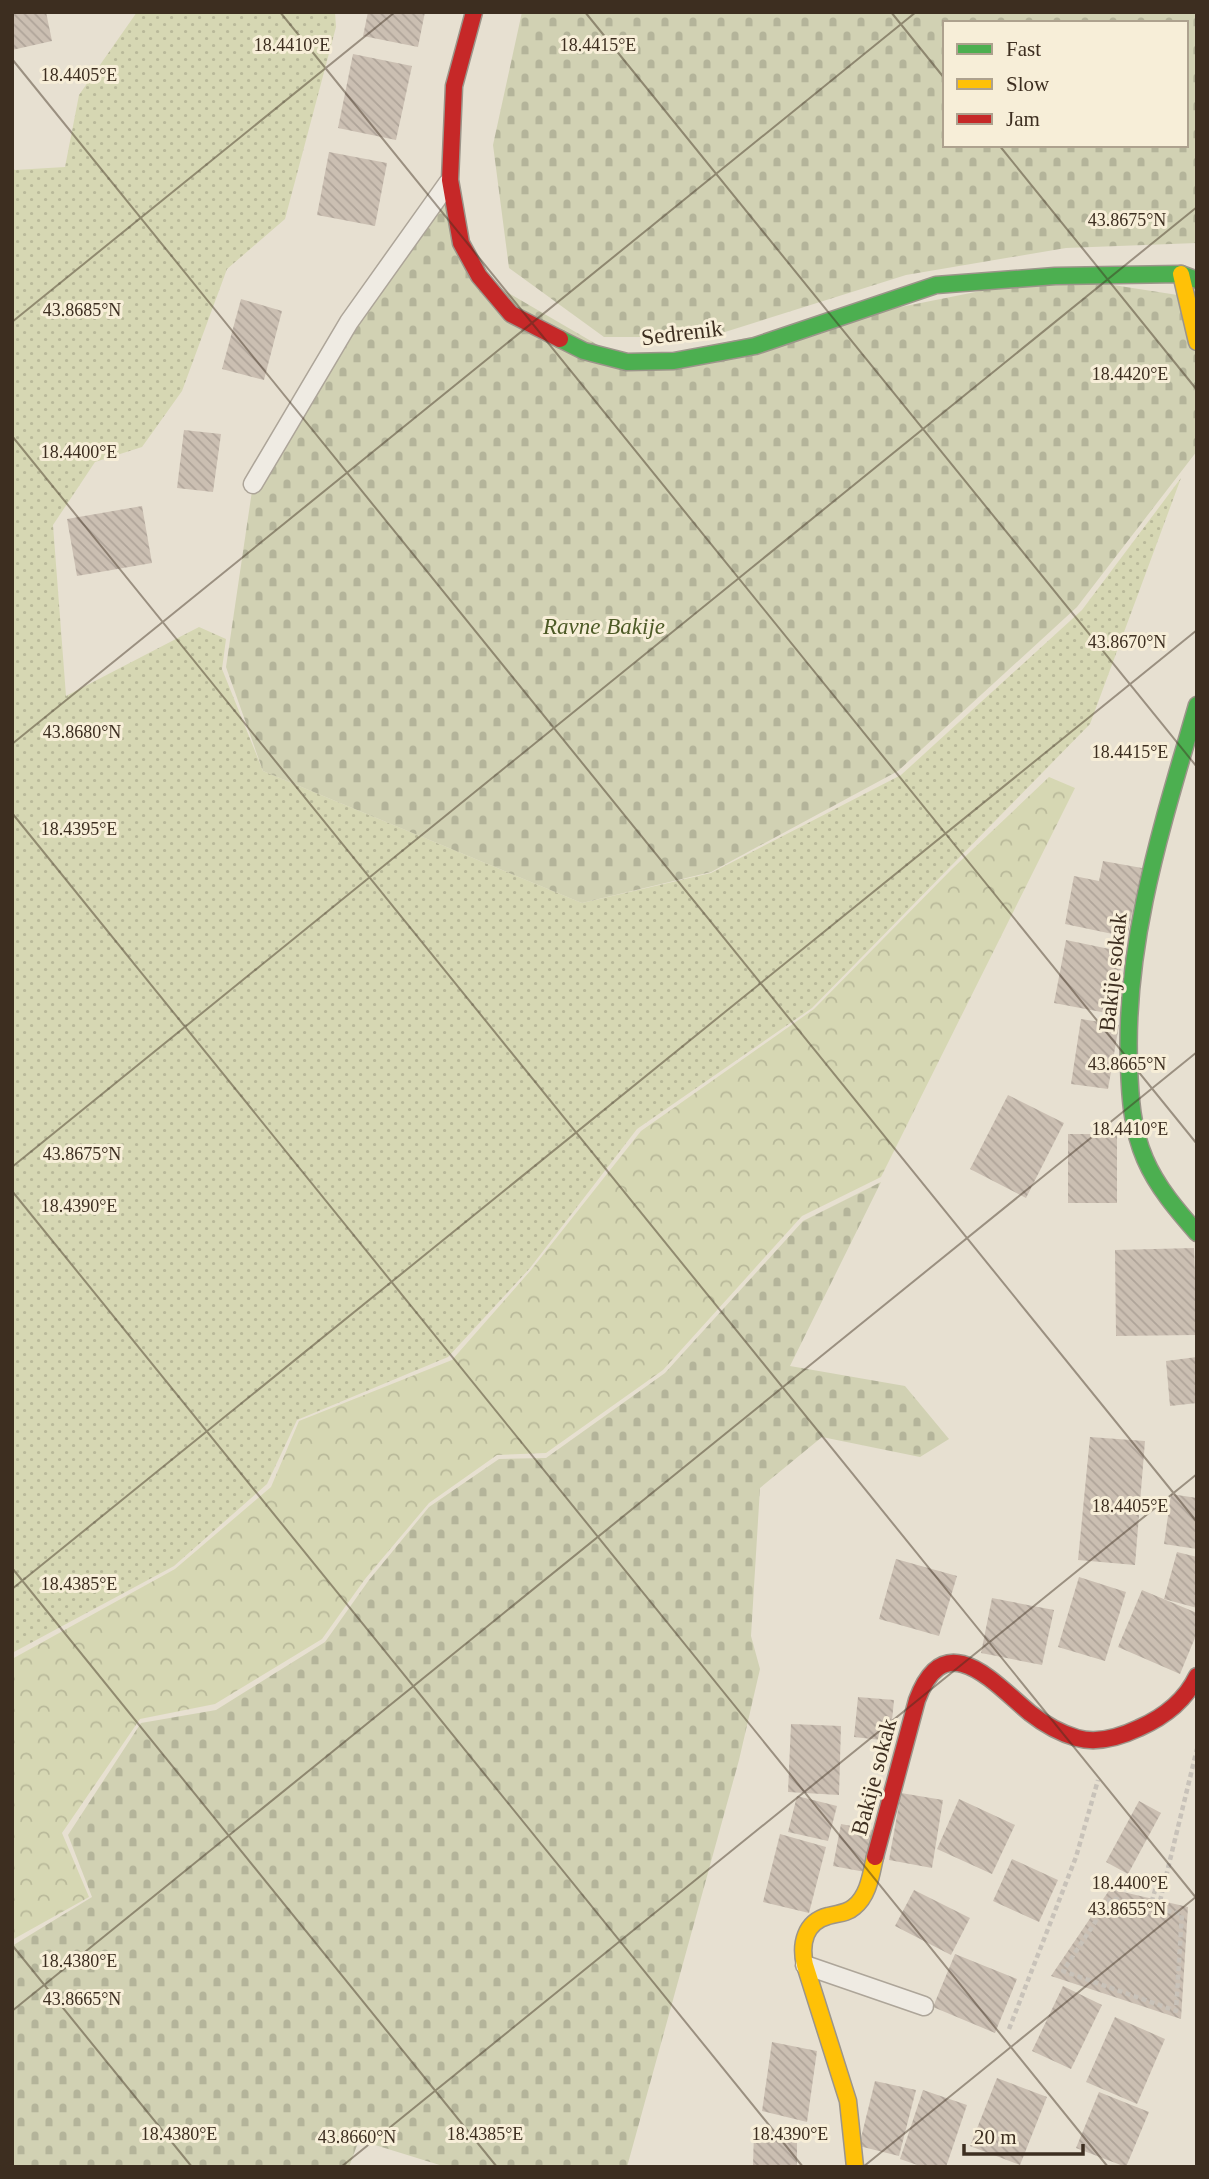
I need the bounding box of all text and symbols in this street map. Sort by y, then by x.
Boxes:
legend [943,21,1188,147]
text: 18.4410°E [254,35,330,55]
text: 18.4415°E [560,35,636,55]
text: Fast [1006,37,1041,61]
text: 18.4405°E [41,65,117,85]
text: Slow [1006,72,1050,96]
text: Jam [1006,107,1040,131]
text: 43.8675°N [1088,210,1166,230]
text: 43.8685°N [43,300,121,320]
street label: Sedrenik [640,316,725,350]
text: 18.4420°E [1092,364,1168,384]
text: 18.4400°E [41,442,117,462]
park label: Ravne Bakije [542,614,665,639]
text: 43.8670°N [1088,632,1166,652]
text: 43.8680°N [43,722,121,742]
text: 18.4415°E [1092,742,1168,762]
text: 18.4395°E [41,819,117,839]
street label: Bakije sokak [1094,911,1132,1033]
text: 43.8665°N [1088,1054,1166,1074]
text: 18.4410°E [1092,1119,1168,1139]
text: 43.8675°N [43,1144,121,1164]
text: 18.4390°E [41,1196,117,1216]
text: 18.4405°E [1092,1496,1168,1516]
text: 18.4385°E [41,1574,117,1594]
street label: Bakije sokak [846,1716,902,1838]
text: 18.4400°E [1092,1873,1168,1893]
text: 43.8655°N [1088,1899,1166,1919]
text: 18.4380°E [41,1951,117,1971]
text: 43.8665°N [43,1989,121,2009]
scale bar [964,2112,1083,2156]
text: 18.4380°E [141,2124,217,2144]
text: 18.4385°E [447,2124,523,2144]
text: 18.4390°E [752,2124,828,2144]
text: 20 m [974,2125,1017,2149]
text: 43.8660°N [318,2127,396,2147]

